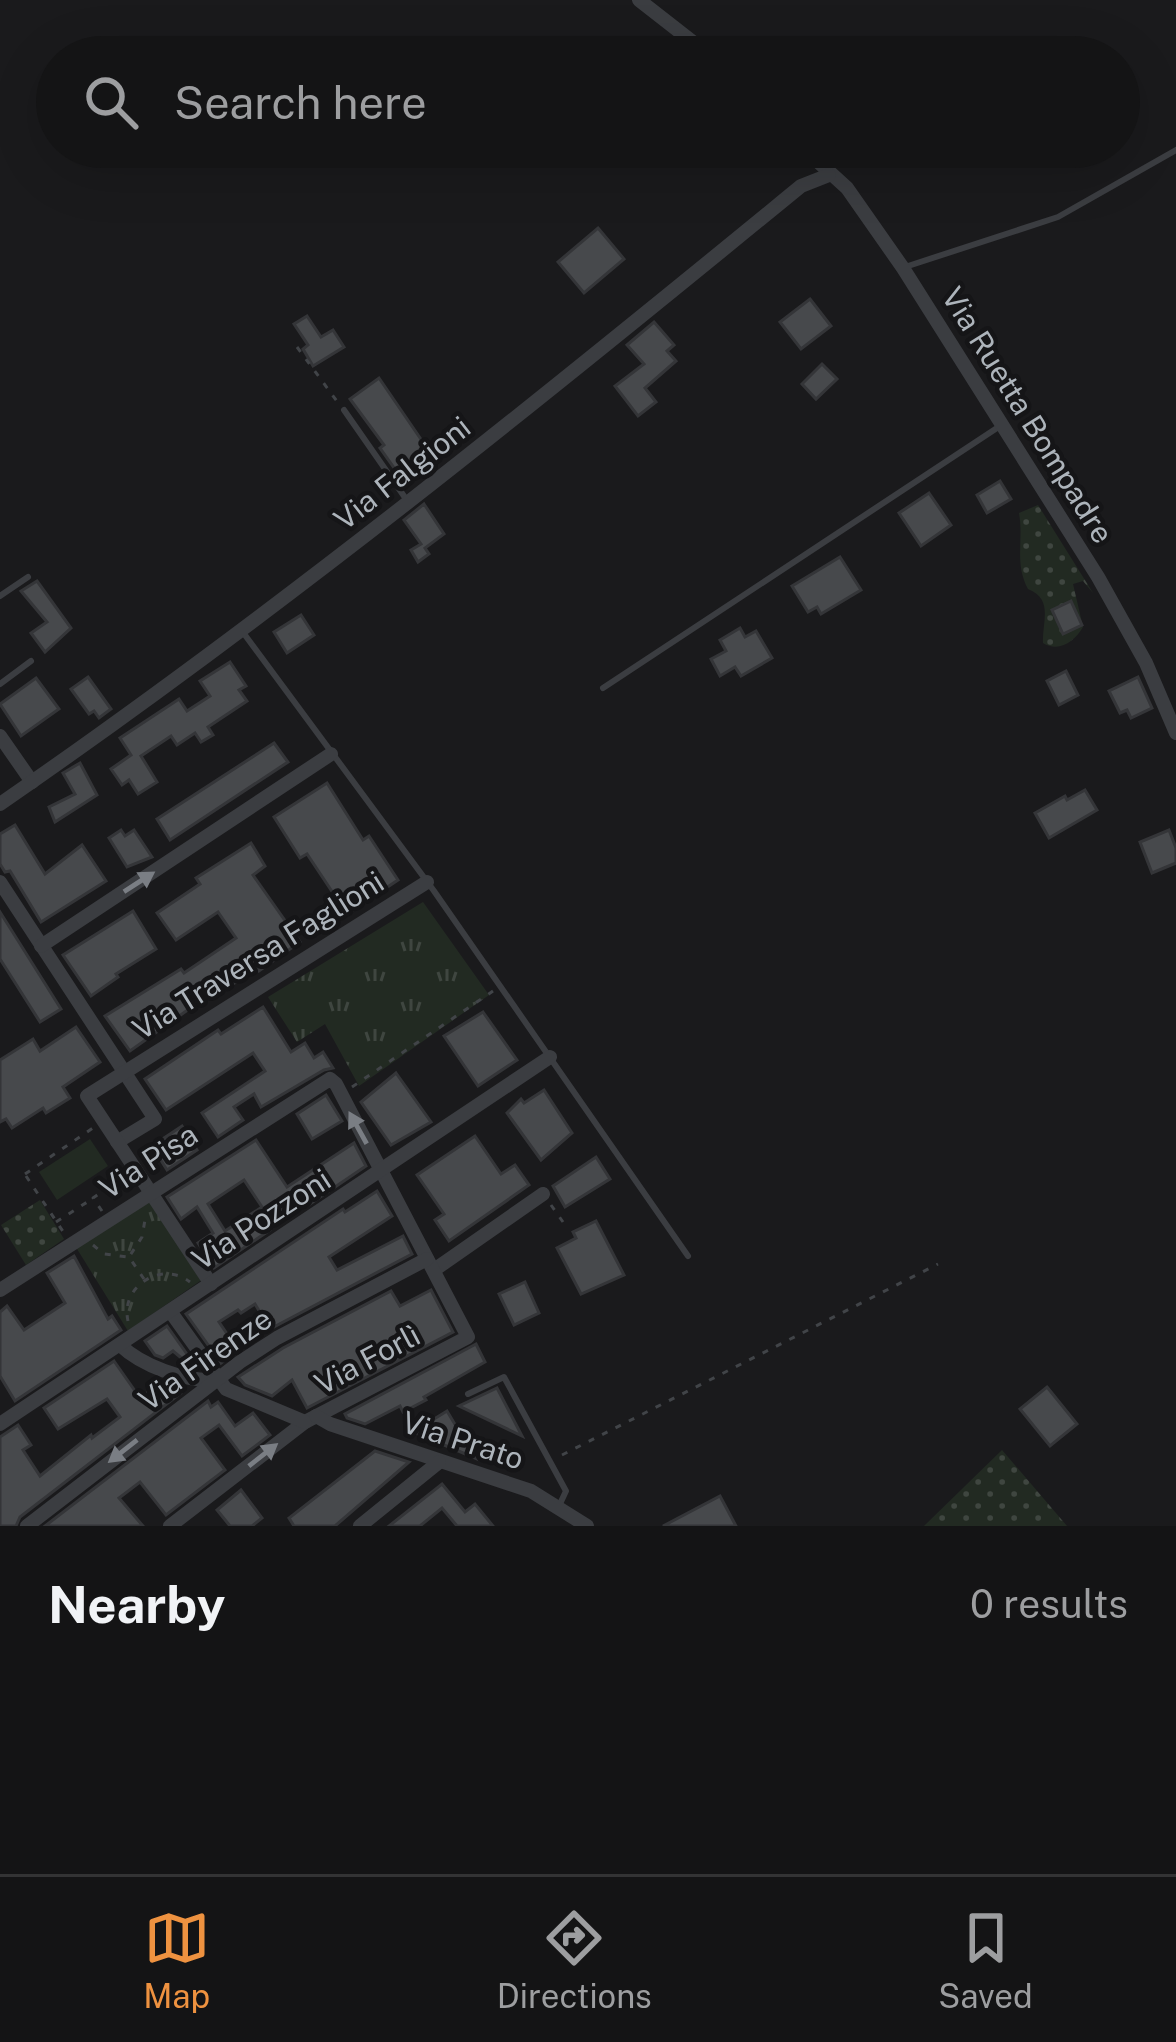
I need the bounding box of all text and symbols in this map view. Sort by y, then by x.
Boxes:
search box [36,36,1140,168]
icon: search [78,69,144,135]
text: Search here [174,76,427,129]
street label: Via Ruetta Bompadre [935,280,1121,550]
street label: Via Falgioni [327,409,477,537]
street label: Via Traversa Faglioni [126,863,390,1047]
one-way arrow [122,871,155,893]
one-way arrow [348,1111,369,1145]
street label: Via Pisa [92,1116,204,1206]
street label: Via Pozzoni [185,1161,337,1277]
street label: Via Firenze [132,1300,278,1418]
street label: Via Forlì [308,1316,426,1402]
street label: Via Prato [398,1403,528,1477]
one-way arrow [108,1438,139,1463]
one-way arrow [247,1443,278,1467]
text: Nearby [48,1575,225,1634]
text: 0 results [970,1581,1128,1627]
tab: Map [143,1905,210,2015]
tab: Directions [497,1905,652,2015]
tab: Saved [938,1905,1033,2015]

